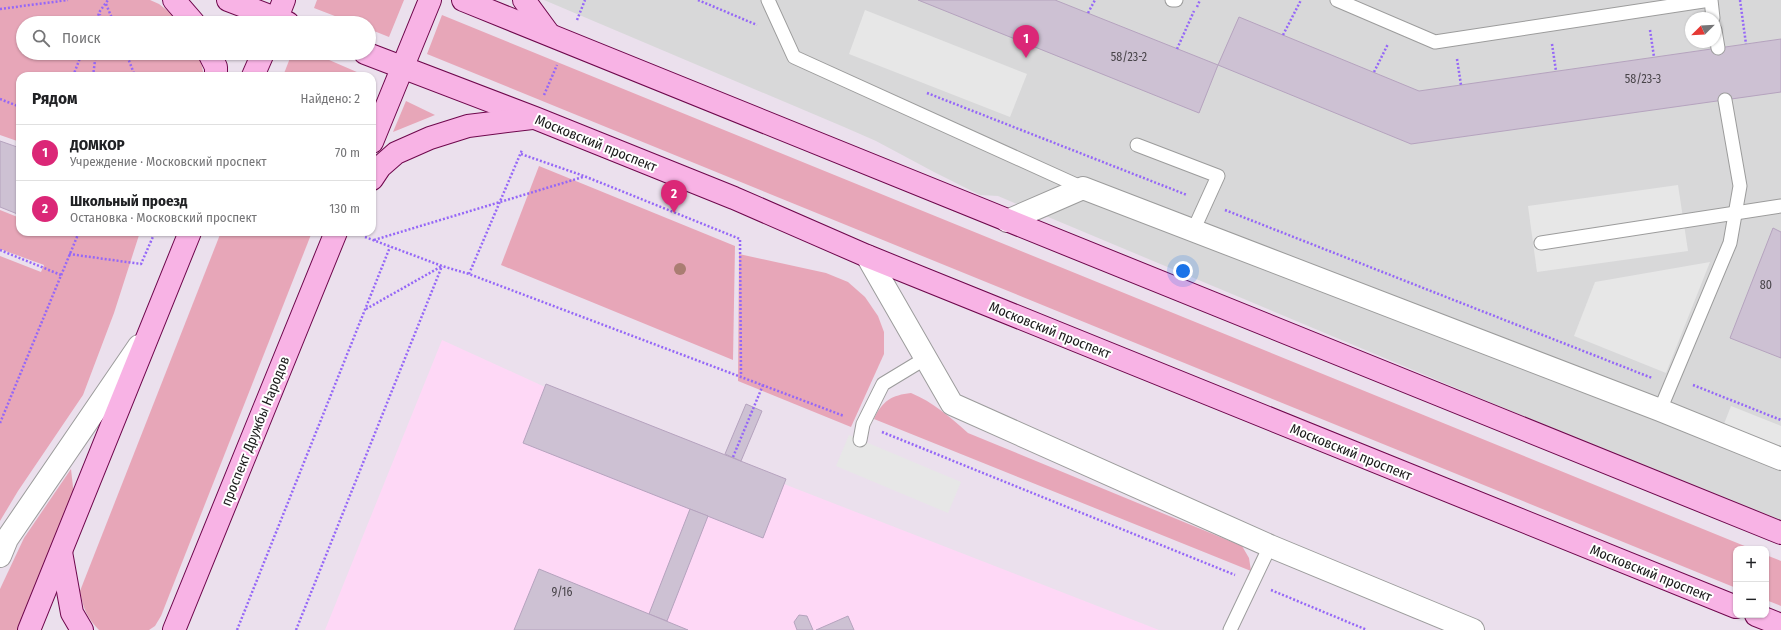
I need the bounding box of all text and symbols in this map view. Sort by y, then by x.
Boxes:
north arrow [1685,12,1721,48]
search box [16,16,376,60]
pin: 1 [1013,25,1039,58]
icon: search [30,27,52,49]
text: Поиск [62,29,100,47]
house number: 58/23-2 [1111,50,1147,64]
house number: 58/23-3 [1625,72,1661,86]
text: Рядом [32,88,77,109]
text: Найдено: 2 [301,91,360,106]
street label: Московский проспект [532,111,659,176]
text: ДОМКОР [70,136,125,154]
text: 1 [42,145,48,160]
text: 70 m [335,145,360,160]
text: Учреждение · Московский проспект [70,154,267,169]
pin: 2 [661,180,687,213]
text: Школьный проезд [70,192,187,210]
text: 2 [42,201,48,216]
text: 130 m [329,201,360,216]
text: Остановка · Московский проспект [70,210,257,225]
your location [1173,261,1193,281]
house number: 80 [1760,278,1772,292]
street label: Московский проспект [986,298,1113,363]
street label: проспект Дружбы Народов [218,354,293,508]
street label: Московский проспект [1287,420,1414,485]
street label: Московский проспект [1587,541,1714,606]
map controls [1733,546,1769,618]
button: + [1733,546,1769,582]
button: − [1733,582,1769,618]
house number: 9/16 [552,585,572,599]

